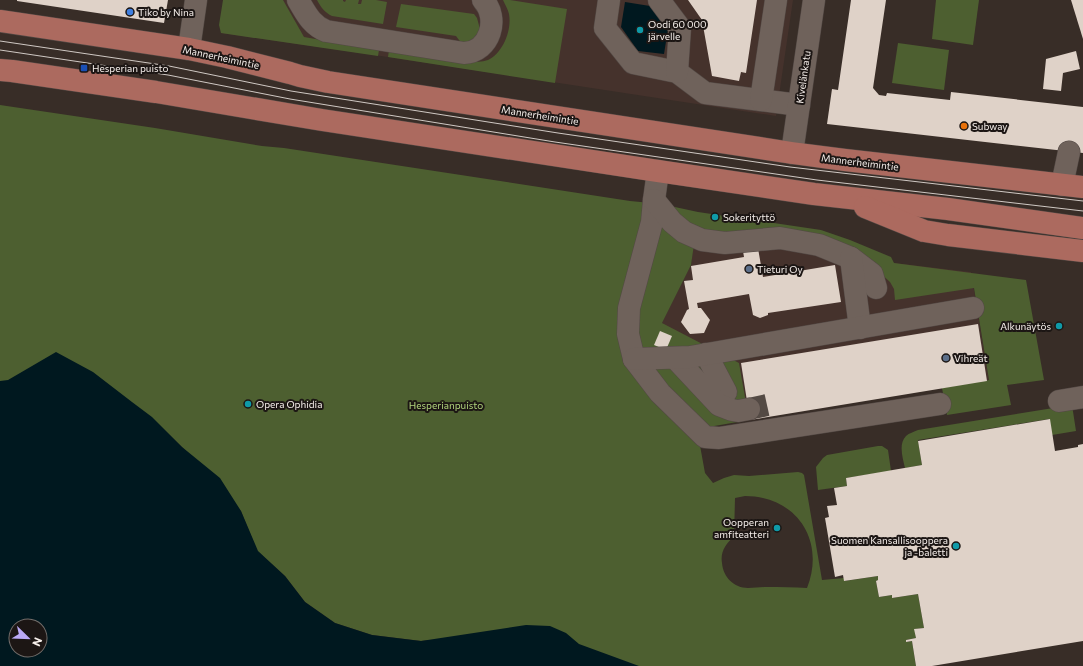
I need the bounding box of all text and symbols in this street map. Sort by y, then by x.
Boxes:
place label: Tiko by Nina [138,6,194,18]
marker: Tiko by Nina [125,7,135,17]
place label: Oodi 60 000 järvelle [648,18,707,42]
marker: Oodi 60 000 järvelle [635,25,645,35]
street label: Mannerheimintie [182,43,260,71]
street label: Kivelänkatu [793,50,813,104]
place label: Hesperian puisto [92,62,169,74]
marker: Hesperian puisto [79,63,89,73]
street label: Mannerheimintie [501,103,579,127]
place label: Subway [972,120,1007,132]
marker: Subway [959,121,969,131]
street label: Mannerheimintie [821,151,899,173]
place label: Sokerityttö [723,211,775,223]
marker: Sokerityttö [710,212,720,222]
place label: Tieturi Oy [757,263,803,275]
marker: Tieturi Oy [744,264,754,274]
place label: Alkunäytös [1000,320,1051,332]
marker: Alkunäytös [1054,321,1064,331]
place label: Vihreät [954,352,988,364]
marker: Vihreät [941,353,951,363]
place label: Opera Ophidia [256,398,322,410]
marker: Opera Ophidia [243,399,253,409]
park label: Hesperianpuisto [409,399,483,411]
place label: Oopperan amfiteatteri [714,516,769,540]
marker: Oopperan amfiteatteri [772,523,782,533]
place label: Suomen Kansallisooppera ja -baletti [831,534,948,558]
marker: Suomen Kansallisooppera ja -baletti [951,541,961,551]
north arrow [8,618,48,658]
text: N [30,636,45,648]

